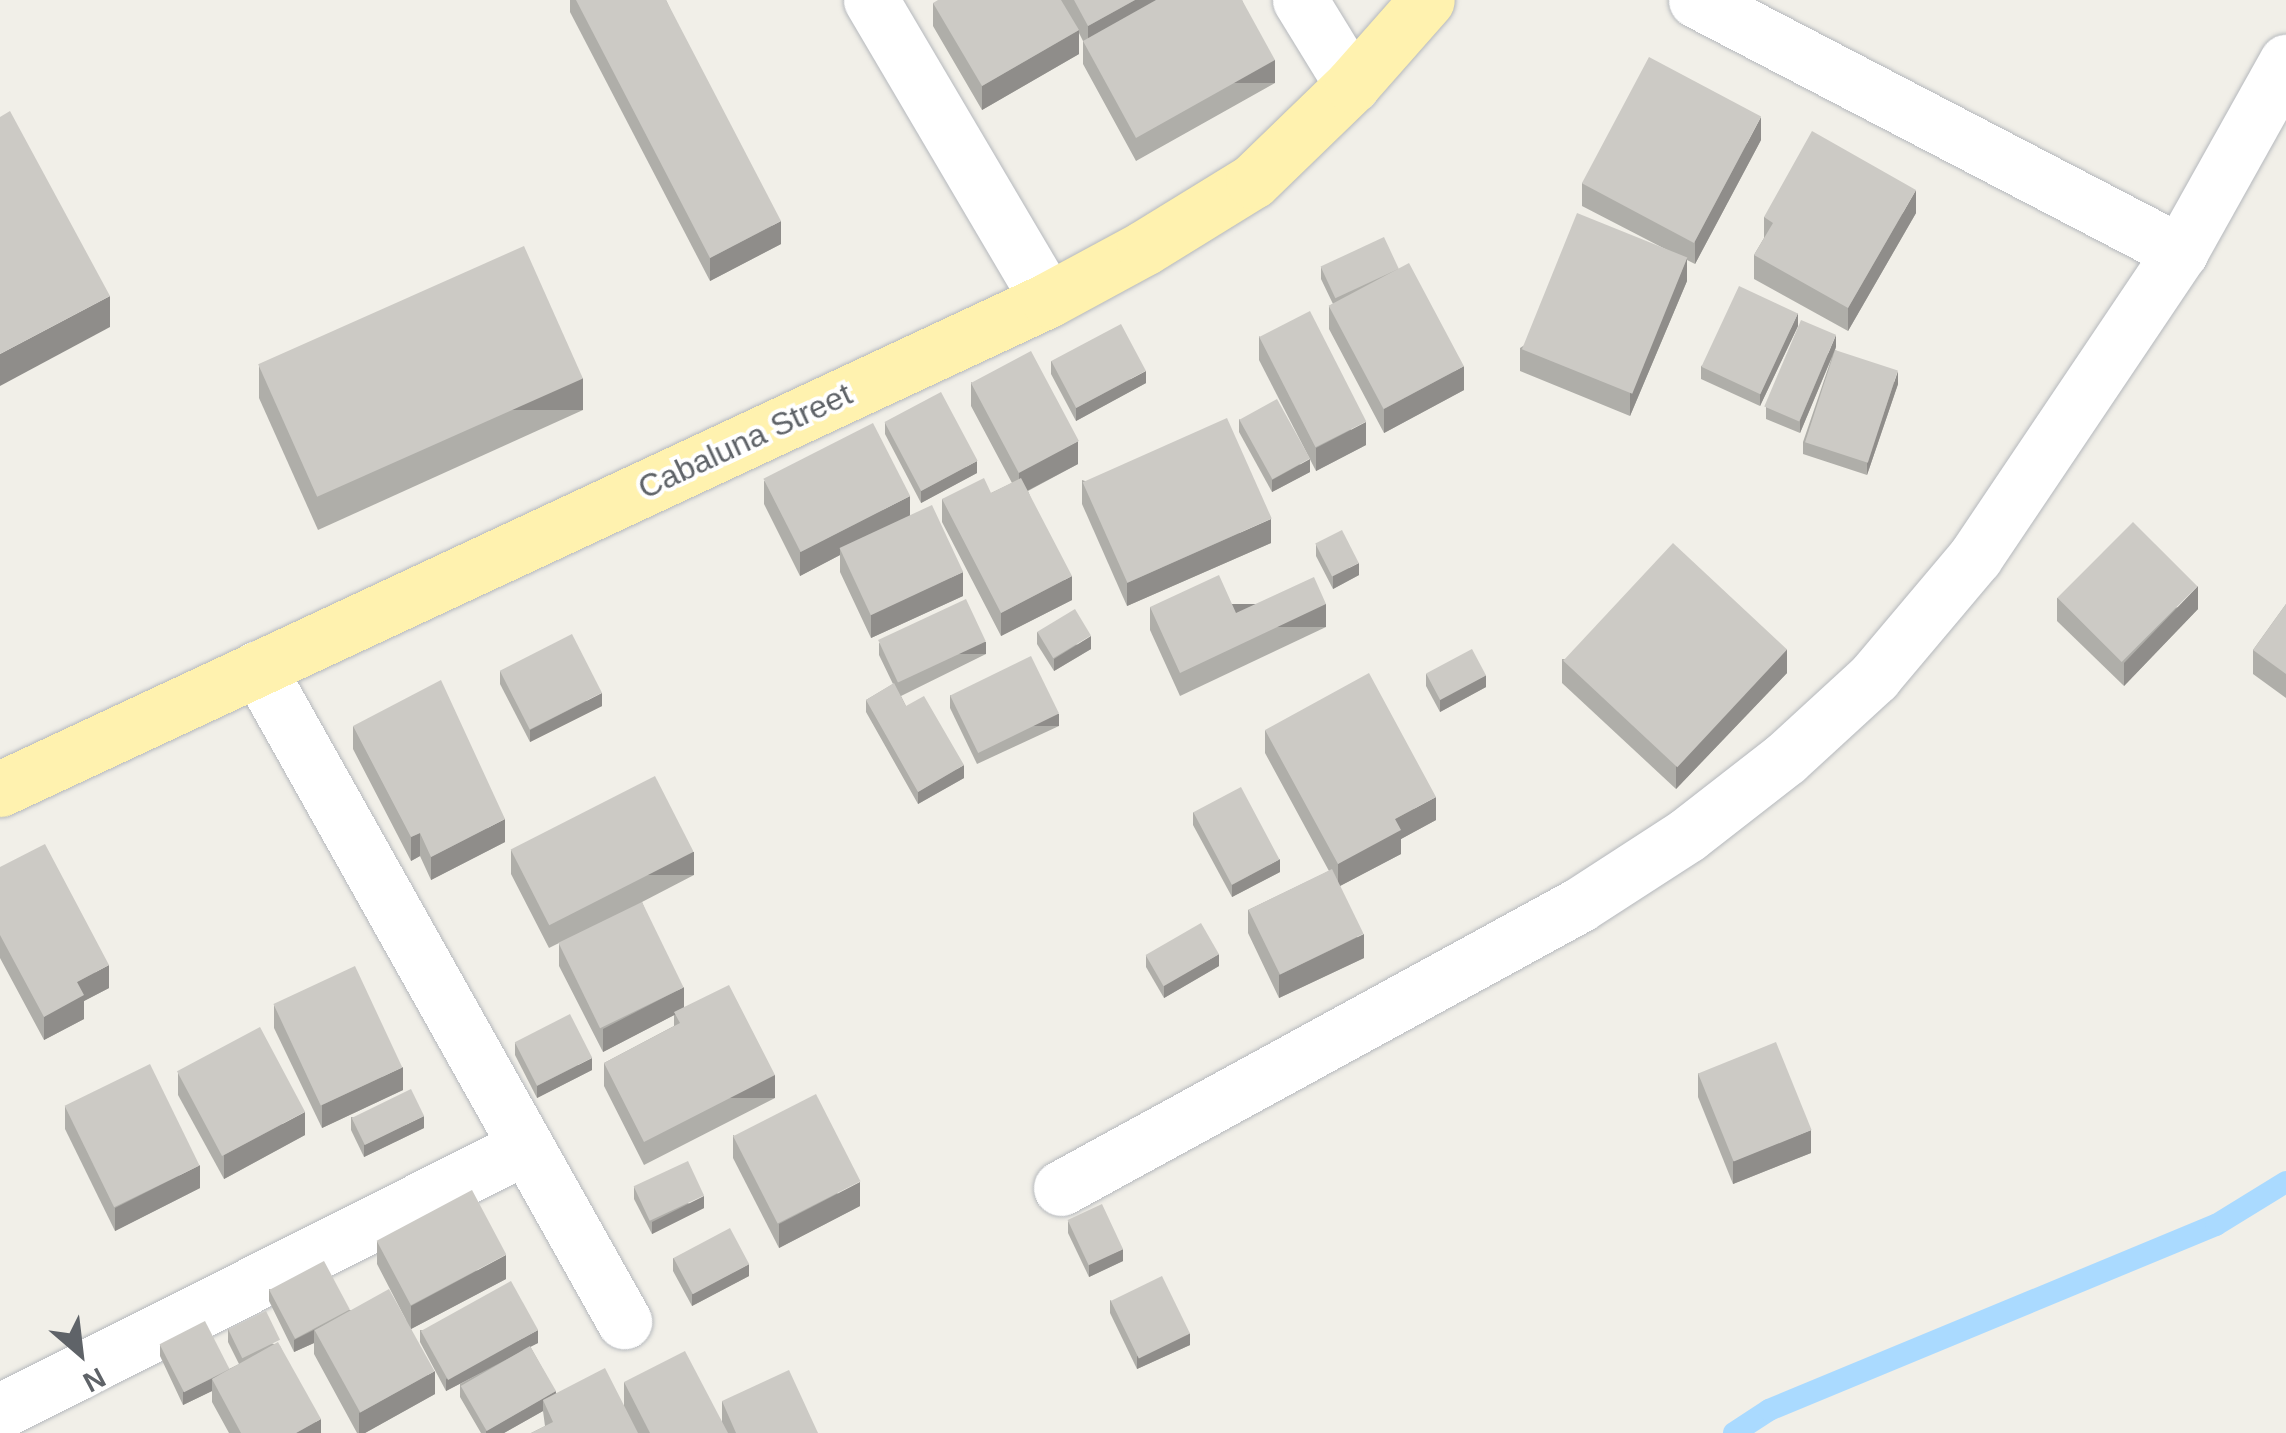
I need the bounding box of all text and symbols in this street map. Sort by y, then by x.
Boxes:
street label: Cabaluna Street [632,375,858,507]
north arrow [30,1303,130,1403]
text: N [78,1361,111,1398]

